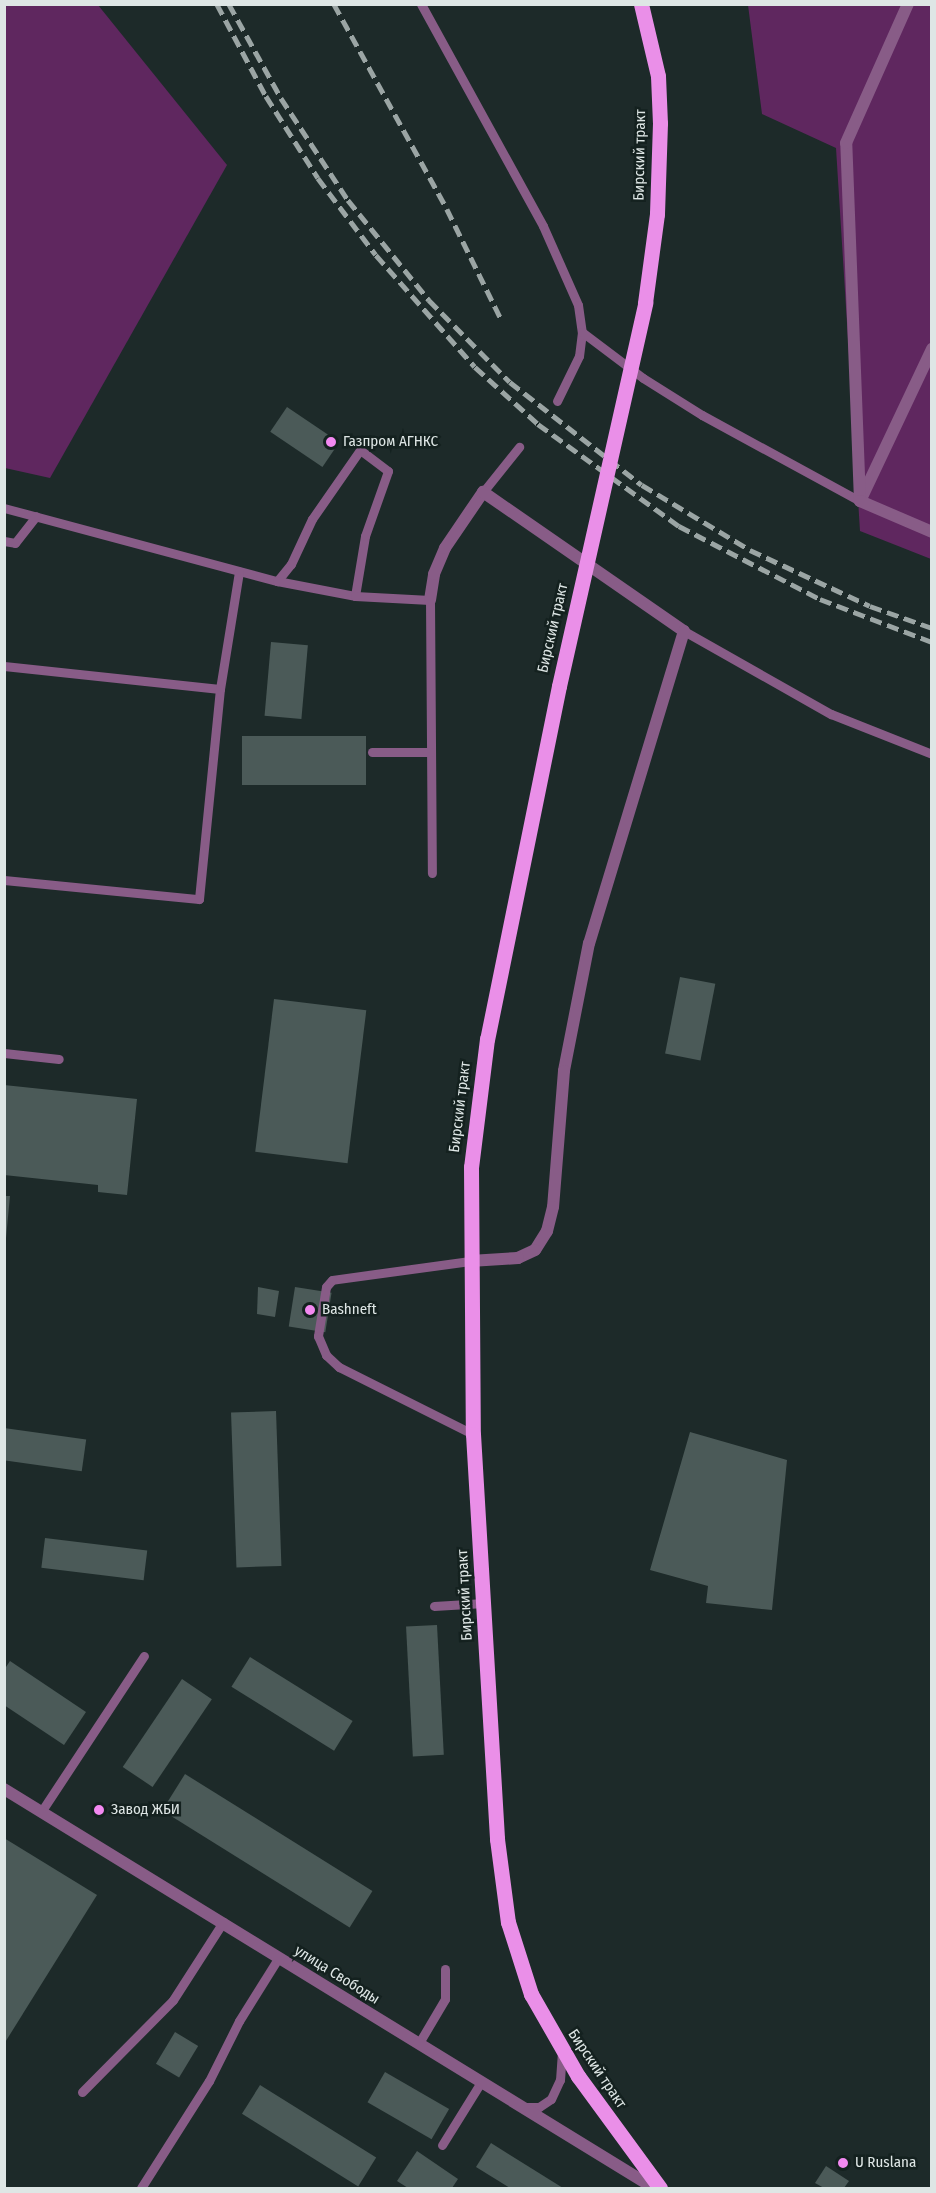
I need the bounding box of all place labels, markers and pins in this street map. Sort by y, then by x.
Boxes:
place label: Газпром АГНКС [343,433,438,451]
marker: Газпром АГНКС [324,435,338,449]
place label: Bashneft [322,1301,377,1319]
marker: Bashneft [303,1303,317,1317]
place label: Завод ЖБИ [111,1801,180,1819]
marker: Завод ЖБИ [92,1803,106,1817]
place label: U Ruslana [855,2154,916,2172]
marker: U Ruslana [836,2156,850,2170]

